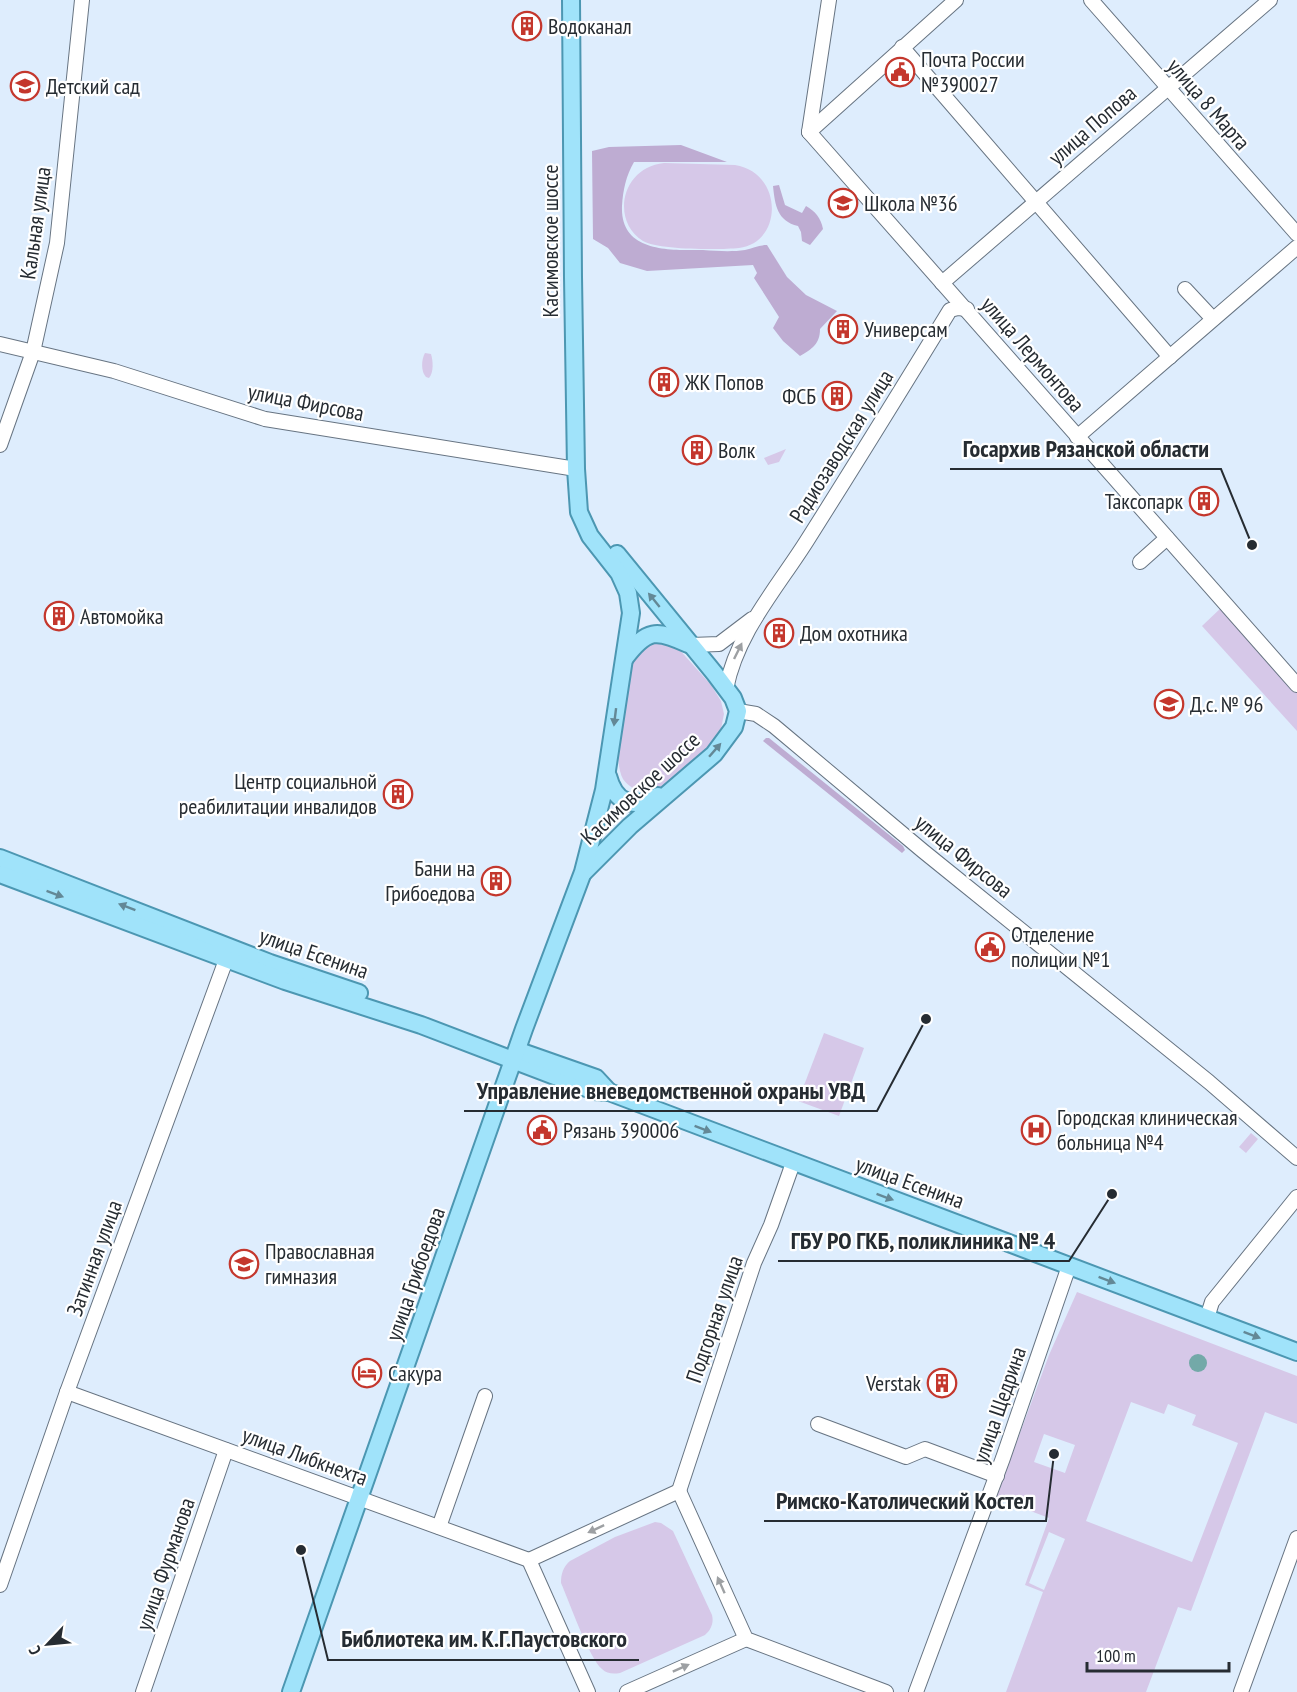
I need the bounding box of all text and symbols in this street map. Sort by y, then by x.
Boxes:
building icon: Водоканал [511,10,543,42]
place label: Водоканал [548,12,632,40]
place label: Почта России №390027 [921,45,1025,98]
street label: улица 8 Марта [1162,52,1256,156]
public building icon: Почта России №390027 [884,56,916,88]
school or university icon: Детский сад [9,70,41,102]
place label: Детский сад [46,72,140,100]
street label: улица Попова [1042,79,1142,171]
street label: Кальная улица [13,165,57,281]
street label: Касимовское шоссе [536,165,564,318]
school or university icon: Школа №36 [827,187,859,219]
place label: Школа №36 [864,189,958,217]
street label: улица Лермонтова [975,290,1091,418]
building icon: Универсам [827,313,859,345]
place label: Универсам [864,315,948,343]
street label: Радиозаводская улица [783,364,899,528]
building icon: ЖК Попов [648,366,680,398]
place label: ЖК Попов [684,368,764,396]
street label: улица Фирсова [246,377,366,427]
building icon: ФСБ [821,380,853,412]
place label: ФСБ [782,382,816,410]
callout: Госархив Рязанской области [950,427,1221,469]
text: Госархив Рязанской области [963,433,1209,464]
building icon: Волк [681,434,713,466]
place label: Волк [718,436,756,464]
building icon: Таксопарк [1188,485,1220,517]
place label: Таксопарк [1105,487,1183,515]
one-way arrow [648,593,661,608]
building icon: Автомойка [43,600,75,632]
place label: Автомойка [80,602,164,630]
building icon: Дом охотника [763,617,795,649]
place label: Дом охотника [800,619,908,647]
one-way arrow [734,643,743,660]
school or university icon: Д.с. № 96 [1153,688,1185,720]
place label: Д.с. № 96 [1190,690,1263,718]
one-way arrow [610,707,620,726]
street label: Касимовское шоссе [575,726,705,850]
one-way arrow [709,742,722,758]
place label: Центр социальной реабилитации инвалидов [179,767,377,820]
building icon: Центр социальной реабилитации инвалидов [382,778,414,810]
street label: улица Фирсова [910,808,1018,904]
place label: Бани на Грибоедова [385,854,475,907]
building icon: Бани на Грибоедова [480,865,512,897]
one-way arrow [46,890,64,900]
one-way arrow [118,902,136,911]
place label: Отделение полиции №1 [1011,920,1110,973]
street label: улица Есенина [256,921,372,985]
public building icon: Отделение полиции №1 [974,931,1006,963]
callout: Управление вневедомственной охраны УВД [464,1069,877,1111]
text: Управление вневедомственной охраны УВД [476,1075,865,1106]
place label: Городская клиническая больница №4 [1057,1103,1237,1156]
public building icon: Рязань 390006 [526,1114,558,1146]
hospital icon: Городская клиническая больница №4 [1020,1114,1052,1146]
place label: Рязань 390006 [563,1116,679,1144]
one-way arrow [694,1124,712,1134]
street label: улица Есенина [852,1149,968,1215]
one-way arrow [876,1193,894,1202]
street label: Затинная улица [60,1196,128,1320]
street label: улица Грибоедова [379,1204,451,1344]
callout: ГБУ РО ГКБ, поликлиника № 4 [778,1219,1069,1261]
text: ГБУ РО ГКБ, поликлиника № 4 [791,1225,1056,1256]
place label: Православная гимназия [265,1237,375,1290]
school or university icon: Православная гимназия [228,1248,260,1280]
street label: Подгорная улица [679,1252,749,1386]
one-way arrow [1098,1276,1116,1285]
one-way arrow [1243,1330,1261,1340]
street label: улица Щедрина [966,1343,1032,1467]
hotel icon: Сакура [351,1357,383,1389]
place label: Сакура [388,1359,442,1387]
building icon: Verstak [926,1367,958,1399]
place label: Verstak [865,1369,921,1397]
street label: улица Либкнехта [238,1420,372,1492]
callout: Римско-Католический Костел [764,1479,1046,1521]
text: Римско-Католический Костел [776,1485,1034,1516]
street label: улица Фурманова [129,1494,201,1634]
one-way arrow [587,1525,604,1534]
one-way arrow [717,1577,726,1594]
north arrow [18,1614,78,1674]
callout: Библиотека им. К.Г.Паустовского [328,1618,639,1660]
text: Библиотека им. К.Г.Паустовского [341,1623,627,1654]
scale bar [1087,1635,1230,1673]
text: С [24,1642,45,1658]
text: 100 m [1096,1644,1136,1667]
one-way arrow [672,1663,690,1673]

